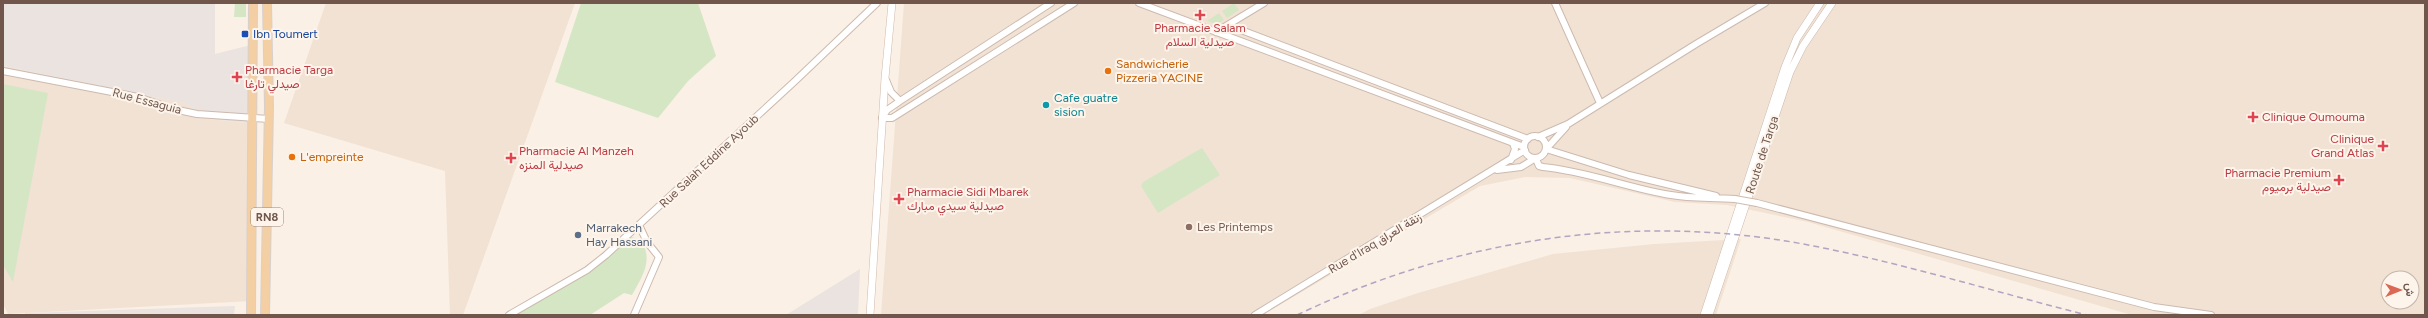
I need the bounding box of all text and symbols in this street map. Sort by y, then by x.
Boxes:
marker: Pharmacie Salam صيدلية السلام [1195,10,1205,20]
place label: Pharmacie Salam صيدلية السلام [1154,21,1246,50]
place label: Ibn Toumert [253,27,318,41]
marker: Ibn Toumert [240,29,250,39]
place label: Sandwicherie Pizzeria YACINE [1116,57,1203,85]
place label: Pharmacie Targa صيدلي تارغا [245,63,333,94]
marker: Sandwicherie Pizzeria YACINE [1103,66,1113,76]
marker: Pharmacie Targa صيدلي تارغا [232,72,242,82]
street label: Rue Essaguia [111,85,183,117]
place label: Cafe guatre sision [1054,91,1118,119]
marker: Cafe guatre sision [1041,100,1051,110]
place label: Clinique Oumouma [2262,110,2365,124]
street label: Rue Salah Eddine Ayoub [656,111,762,211]
marker: Clinique Oumouma [2247,111,2259,123]
street label: Route de Targa [1743,114,1781,196]
place label: Clinique Grand Atlas [2311,132,2374,160]
marker: Clinique Grand Atlas [2377,140,2389,152]
place label: Pharmacie Al Manzeh صيدلية المنزه [519,144,634,173]
place label: L'empreinte [300,150,364,164]
marker: L'empreinte [287,152,297,162]
marker: Pharmacie Al Manzeh صيدلية المنزه [506,153,516,163]
place label: Pharmacie Premium صيدلية برميوم [2225,166,2331,195]
marker: Pharmacie Premium صيدلية برميوم [2334,175,2344,185]
place label: Pharmacie Sidi Mbarek صيدلية سيدي مبارك [907,185,1029,216]
marker: Pharmacie Sidi Mbarek صيدلية سيدي مبارك [894,194,904,204]
road number: RN8 [251,208,283,226]
street label: Rue d'Iraq زنقة العراق [1326,210,1425,277]
place label: Les Printemps [1197,220,1273,234]
place label: Marrakech Hay Hassani [586,221,652,249]
marker: Les Printemps [1184,222,1194,232]
marker: Marrakech Hay Hassani [573,230,583,240]
north arrow [2380,270,2420,310]
text: ش [2403,283,2416,297]

